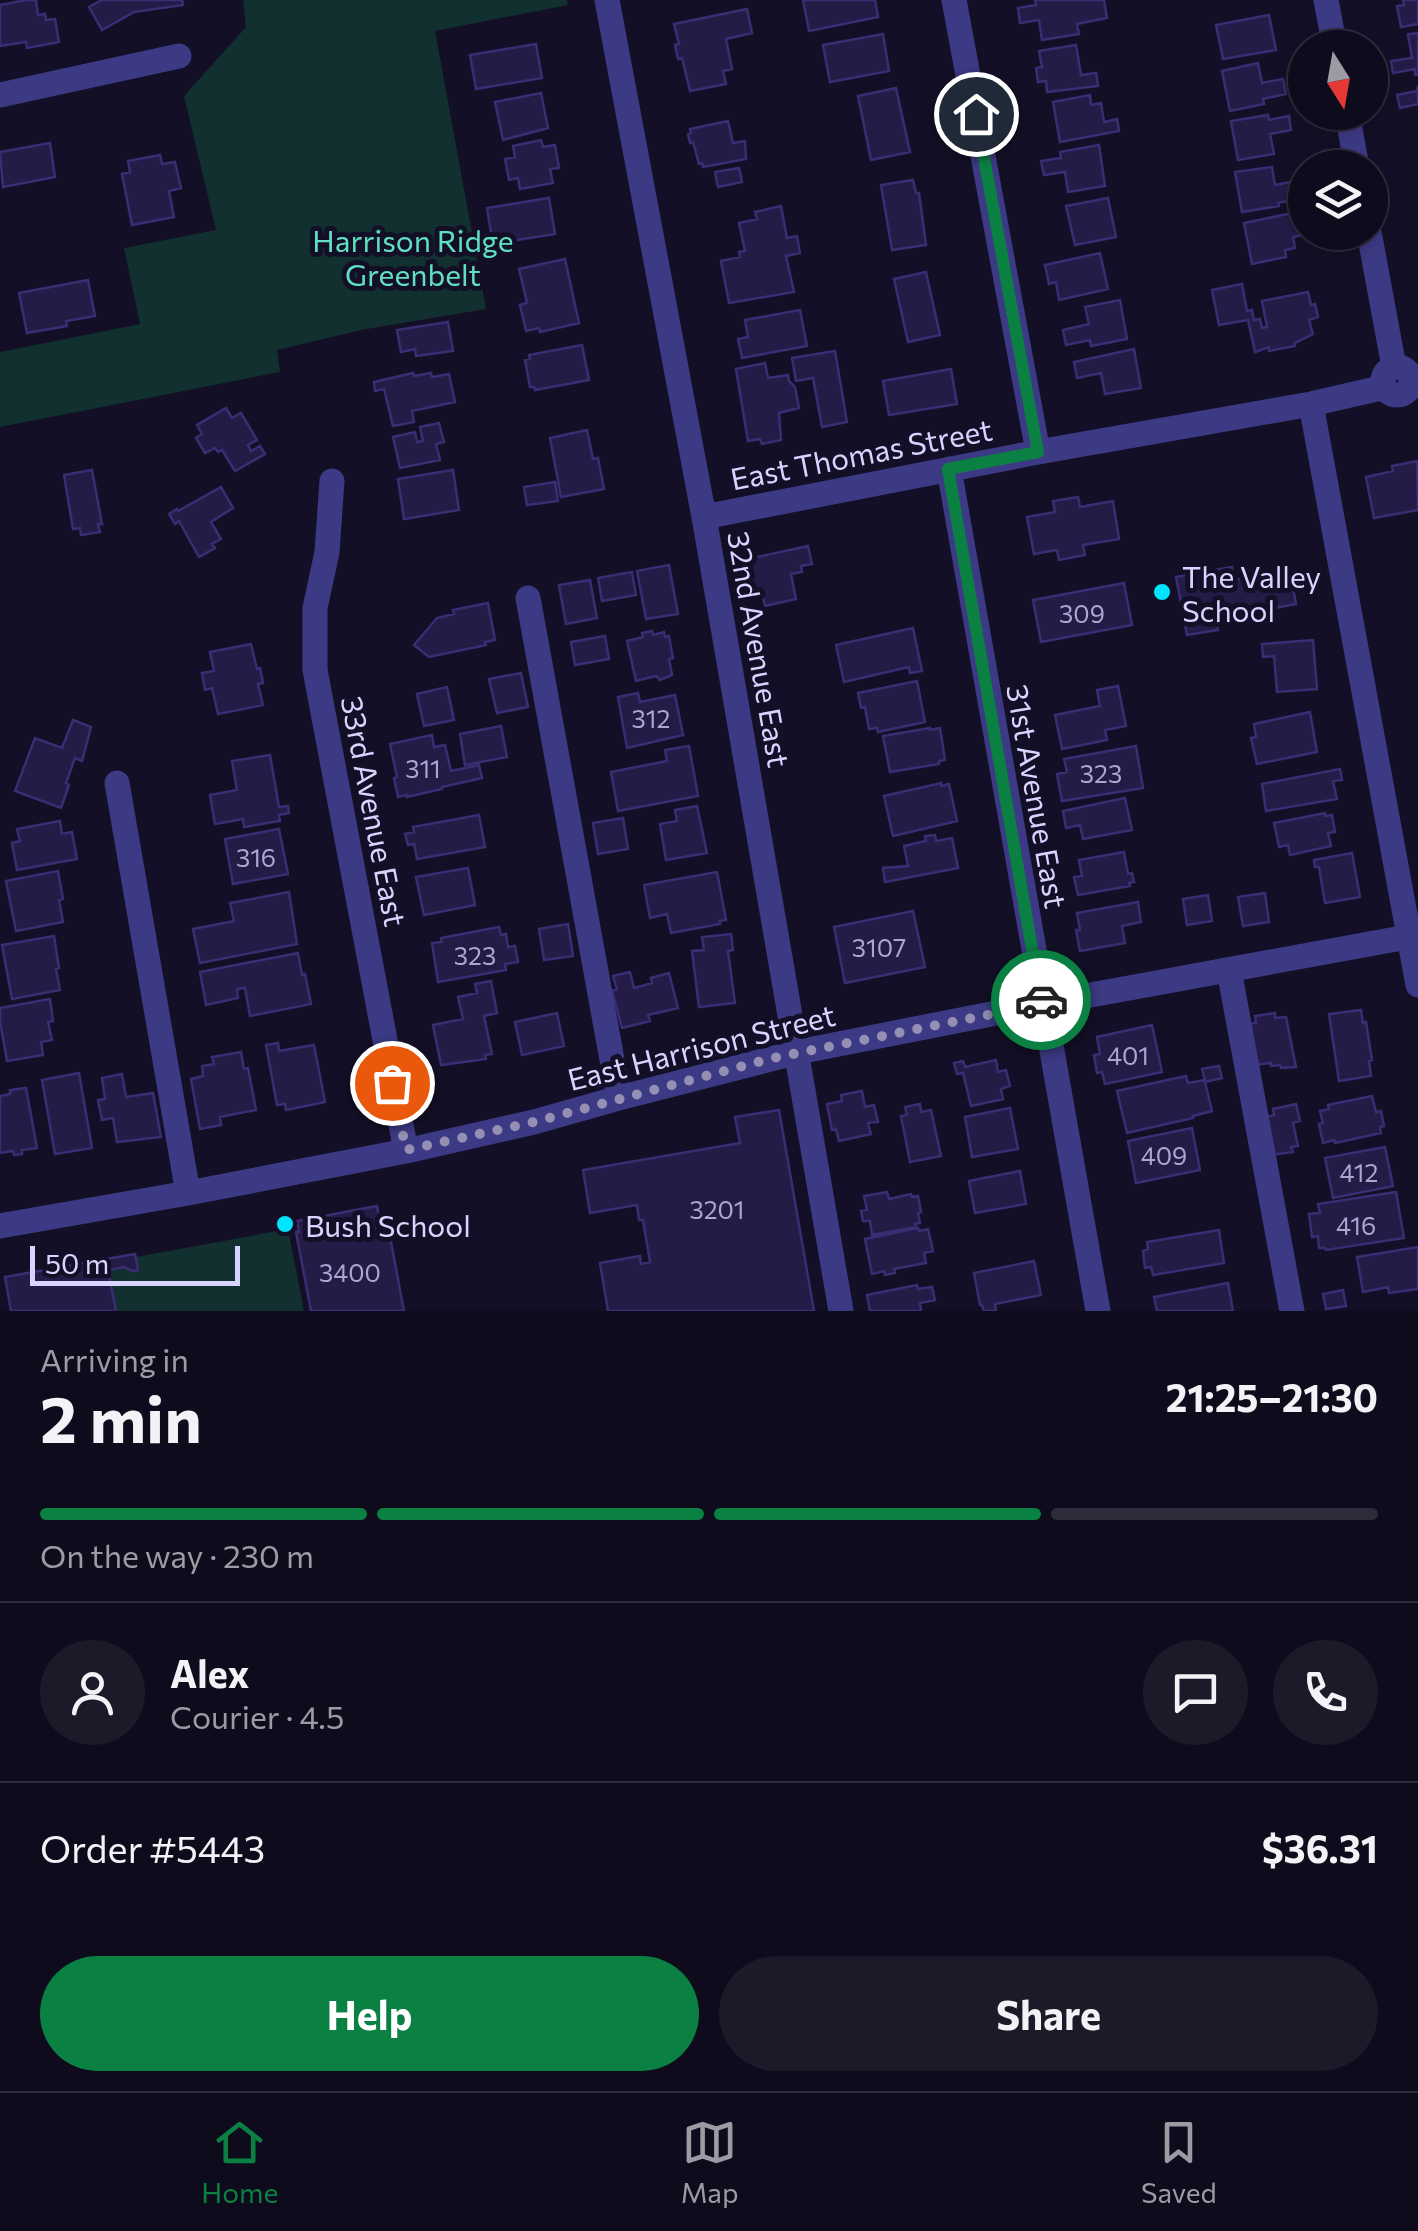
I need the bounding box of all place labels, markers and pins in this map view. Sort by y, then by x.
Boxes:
pin [934,72,1019,157]
place label: The Valley School [1182,557,1321,628]
marker: The Valley School [1151,581,1173,603]
pin [350,1041,435,1126]
place label: Bush School [305,1206,471,1243]
marker: Bush School [274,1213,296,1235]

